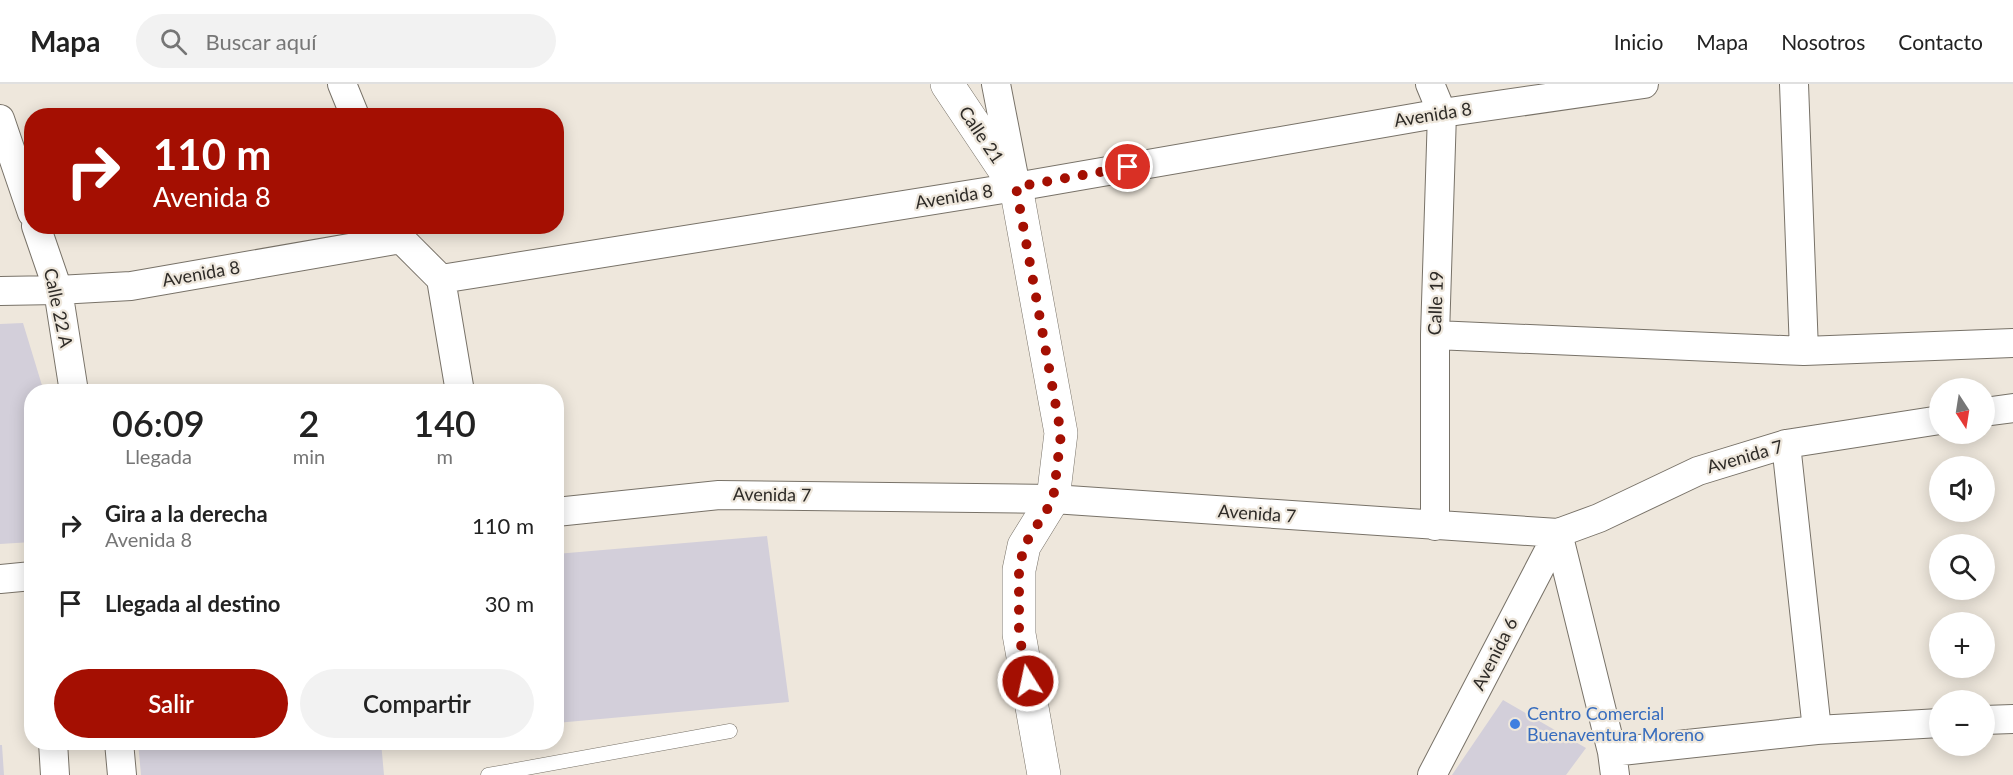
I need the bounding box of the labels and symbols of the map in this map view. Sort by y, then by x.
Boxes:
street label: Avenida 8 [1392,97,1473,131]
street label: Calle 21 [955,102,1009,167]
pin [1102,141,1153,192]
street label: Avenida 8 [913,179,994,213]
street label: Avenida 8 [160,255,241,291]
street label: Calle 22 A [40,266,78,350]
street label: Calle 19 [1423,270,1447,336]
north arrow [1929,378,1995,444]
street label: Avenida 7 [1704,435,1785,477]
street label: Avenida 7 [733,482,811,506]
street label: Avenida 7 [1217,499,1297,527]
street label: Avenida 6 [1466,614,1522,693]
position arrow [996,649,1060,713]
place label: Centro Comercial Buenaventura Moreno [1527,702,1704,745]
marker: Centro Comercial Buenaventura Moreno [1508,717,1522,731]

